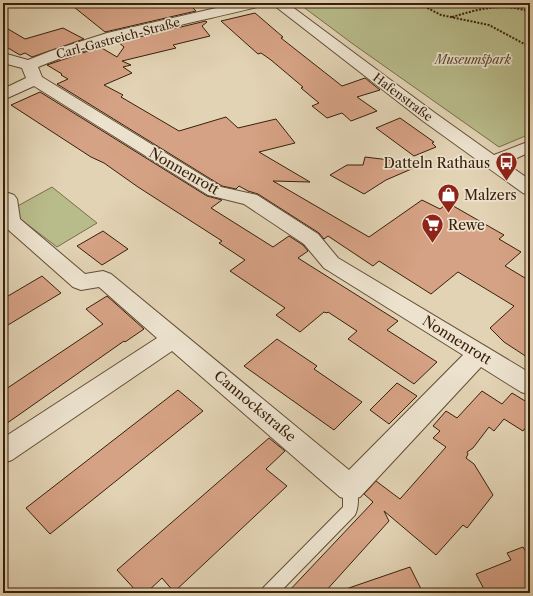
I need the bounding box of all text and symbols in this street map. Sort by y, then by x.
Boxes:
street label: Carl-Gastreich-Straße [54,14,182,62]
park label: Museumspark [433,52,512,67]
street label: Hafenstraße [370,70,436,124]
street label: Nonnenrott [146,144,222,198]
bus stop icon: Datteln Rathaus [493,150,519,183]
place label: Datteln Rathaus [383,154,490,172]
shop icon: Malzers [436,182,462,215]
place label: Malzers [464,186,517,204]
supermarket icon: Rewe [420,212,446,245]
place label: Rewe [448,216,485,234]
street label: Nonnenrott [419,312,495,368]
street label: Cannockstraße [210,366,300,446]

